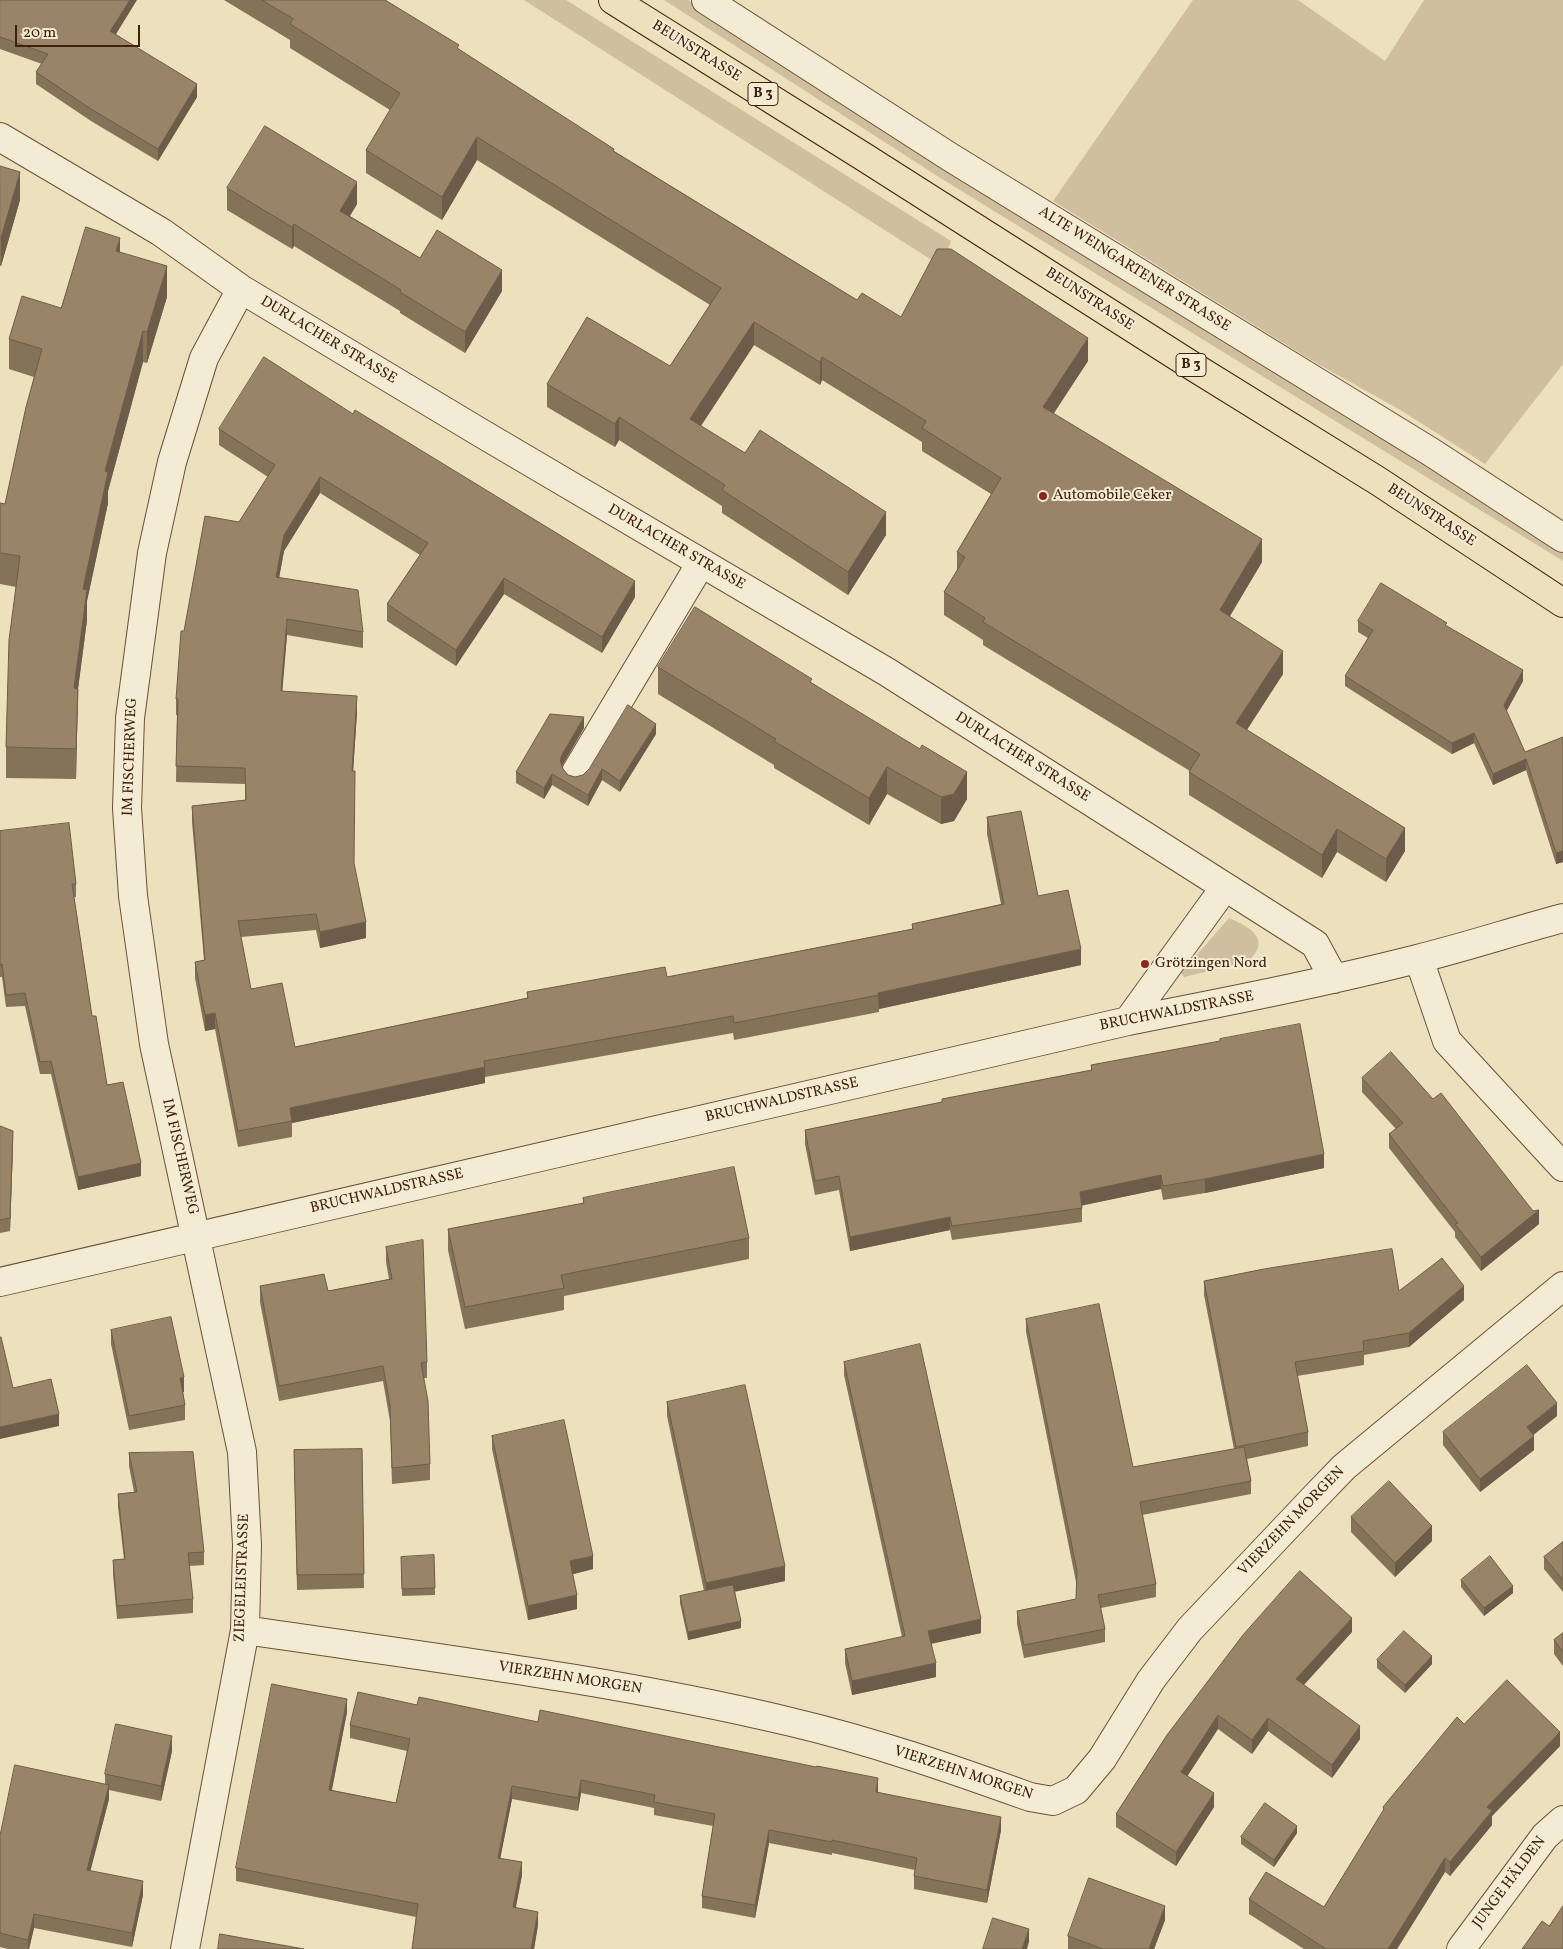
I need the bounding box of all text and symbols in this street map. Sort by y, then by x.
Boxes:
scale bar [18,15,142,47]
street label: BEUNSTRASSE [648,17,744,87]
text: 20 m [23,23,56,44]
road number: B 3 [748,82,778,106]
street label: ALTE WEINGARTENER STRASSE [1035,203,1233,337]
street label: BEUNSTRASSE [1041,265,1137,335]
street label: DURLACHER STRASSE [257,293,399,389]
road number: B 3 [1176,354,1206,376]
street label: BEUNSTRASSE [1383,481,1479,551]
place label: Automobile Ceker [1053,487,1171,505]
marker: Automobile Ceker [1037,490,1049,502]
street label: DURLACHER STRASSE [604,501,748,595]
street label: IM FISCHERWEG [120,697,142,817]
street label: DURLACHER STRASSE [951,709,1093,807]
place label: Grötzingen Nord [1155,955,1267,973]
marker: Grötzingen Nord [1139,958,1151,970]
street label: BRUCHWALDSTRASSE [1098,988,1256,1036]
street label: BRUCHWALDSTRASSE [704,1075,860,1127]
street label: IM FISCHERWEG [157,1097,201,1217]
street label: BRUCHWALDSTRASSE [309,1166,465,1218]
street label: VIERZEHN MORGEN [1235,1464,1349,1580]
street label: ZIEGELEISTRASSE [232,1513,254,1643]
street label: VIERZEHN MORGEN [497,1659,643,1699]
street label: VIERZEHN MORGEN [891,1743,1035,1805]
street label: JUNGE HÄLDEN [1470,1833,1550,1933]

